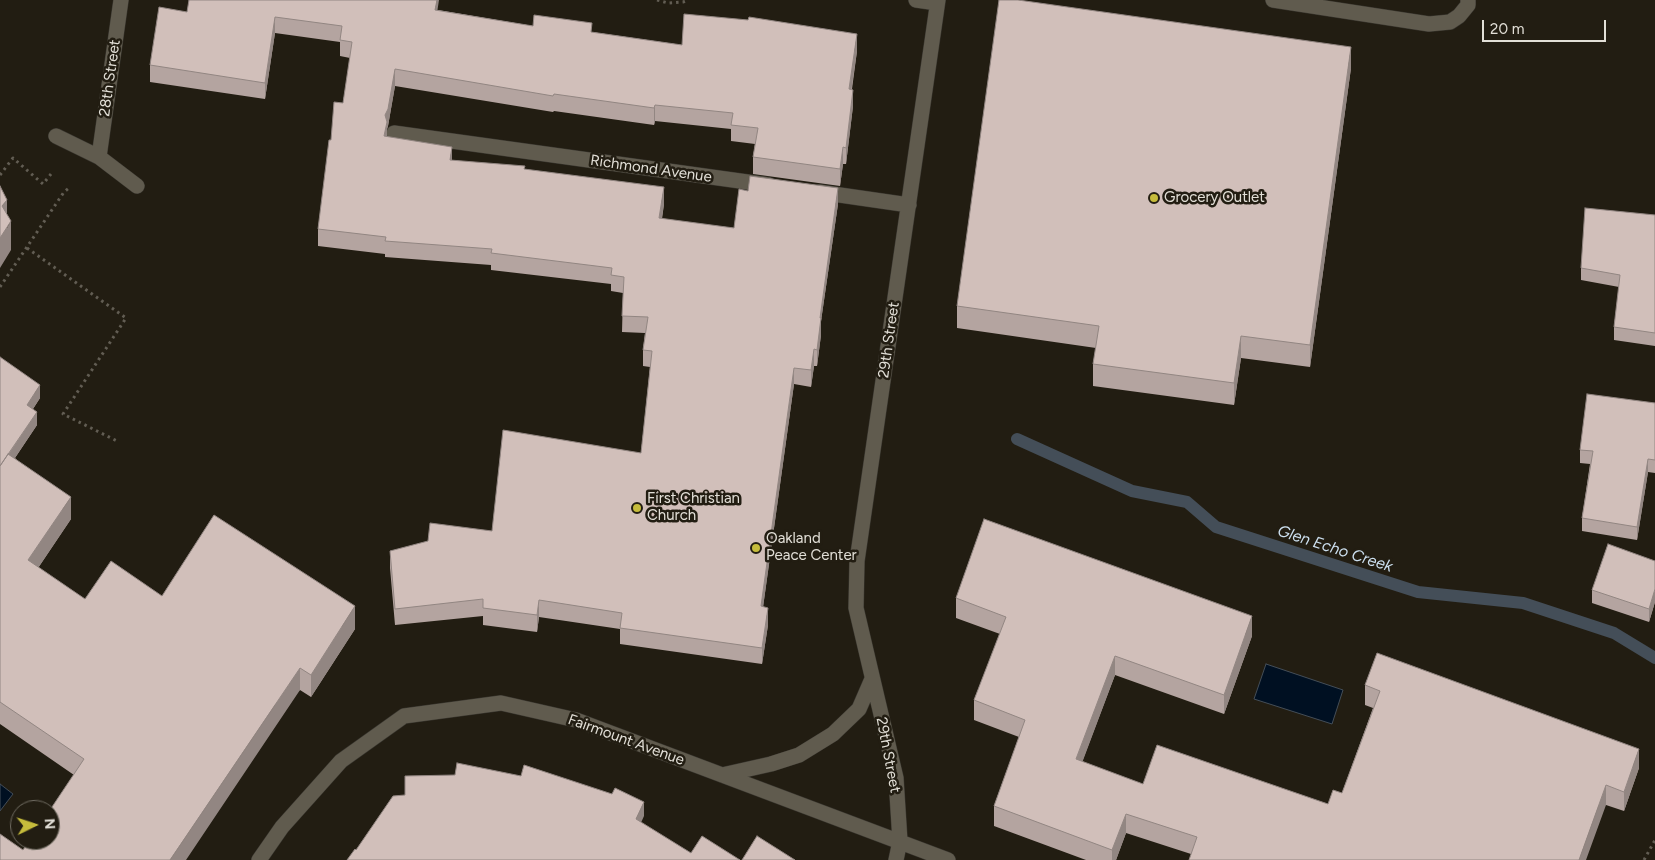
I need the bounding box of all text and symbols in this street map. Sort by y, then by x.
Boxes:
scale bar [1485,10,1609,42]
text: 20 m [1490,20,1524,38]
street label: 28th Street [96,38,124,118]
street label: Richmond Avenue [589,152,713,186]
place label: Grocery Outlet [1164,189,1265,207]
marker: Grocery Outlet [1148,192,1160,204]
street label: 29th Street [875,301,903,379]
place label: First Christian Church [647,490,740,525]
marker: First Christian Church [631,502,643,514]
water label: Glen Echo Creek [1275,521,1395,577]
place label: Oakland Peace Center [766,530,857,565]
marker: Oakland Peace Center [750,542,762,554]
street label: Fairmount Avenue [565,711,687,769]
street label: 29th Street [872,716,904,794]
north arrow [10,800,60,850]
text: N [41,818,58,830]

